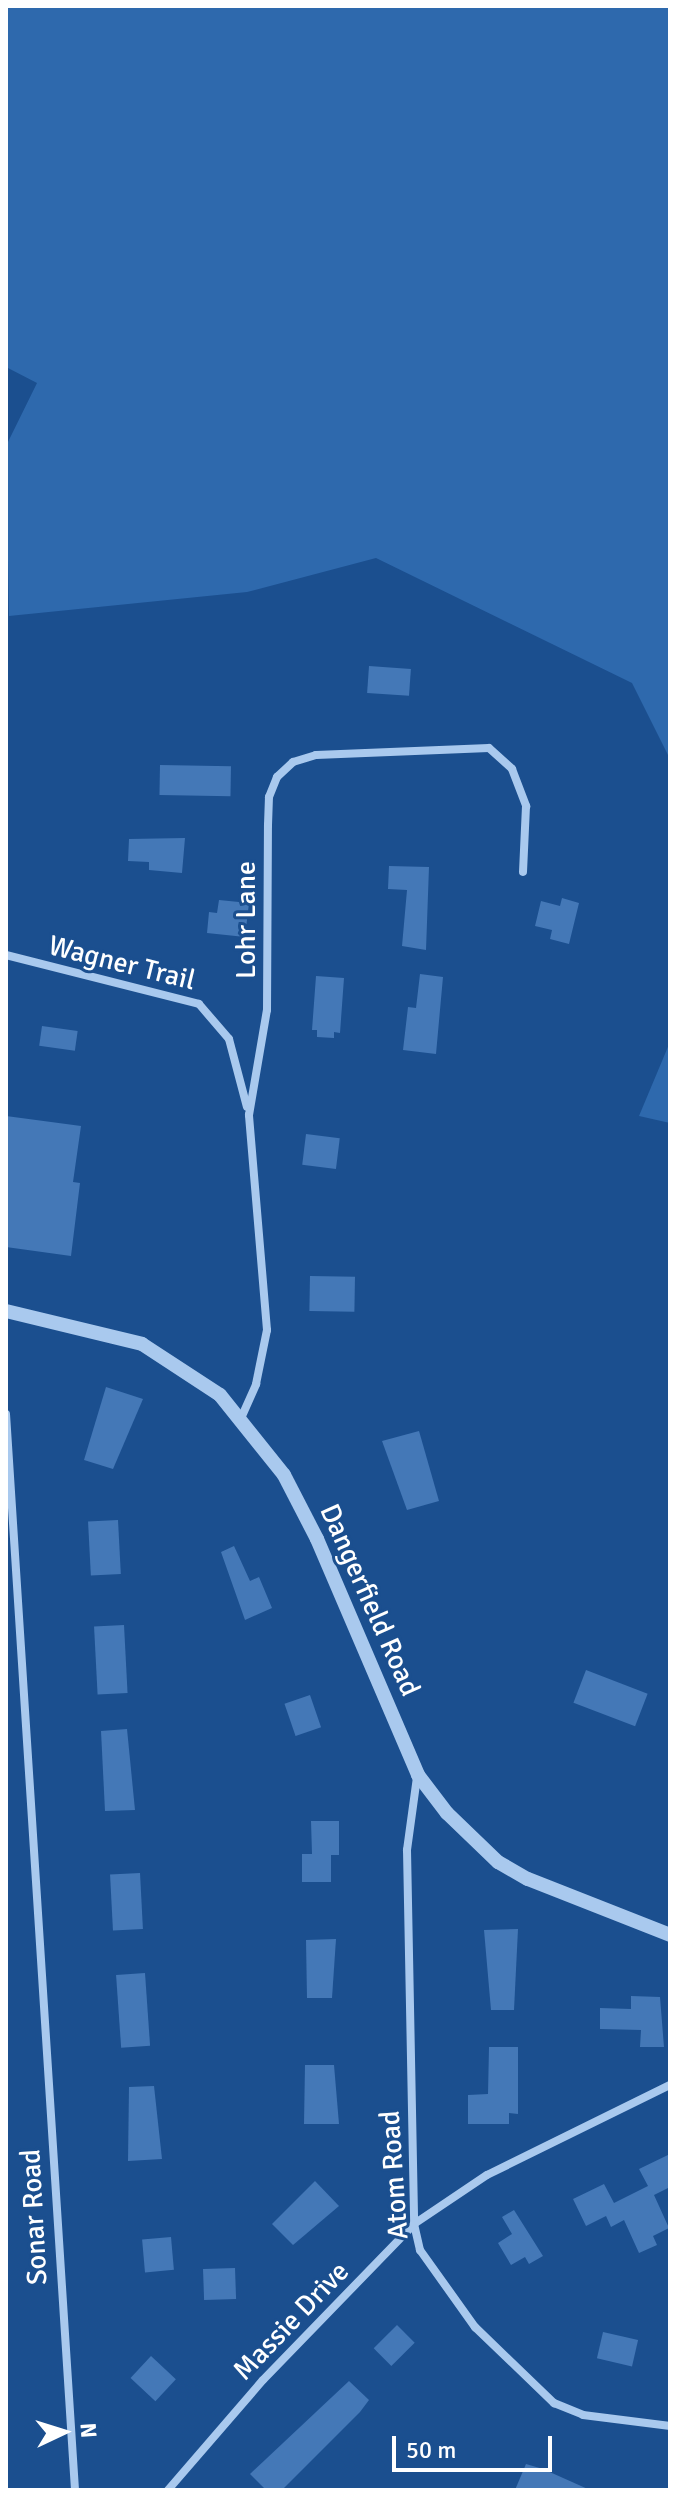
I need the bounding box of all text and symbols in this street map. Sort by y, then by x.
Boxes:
street label: Lohr Lane [229,861,263,979]
street label: Wagner Trail [45,929,199,997]
street label: Dangerfield Road [313,1499,427,1701]
street label: Atom Road [373,2109,415,2241]
street label: Sonar Road [14,2148,54,2286]
street label: Massie Drive [226,2255,356,2387]
north arrow [24,2392,104,2472]
scale bar [396,2420,556,2470]
text: N [74,2422,102,2439]
text: 50 m [406,2435,456,2465]

